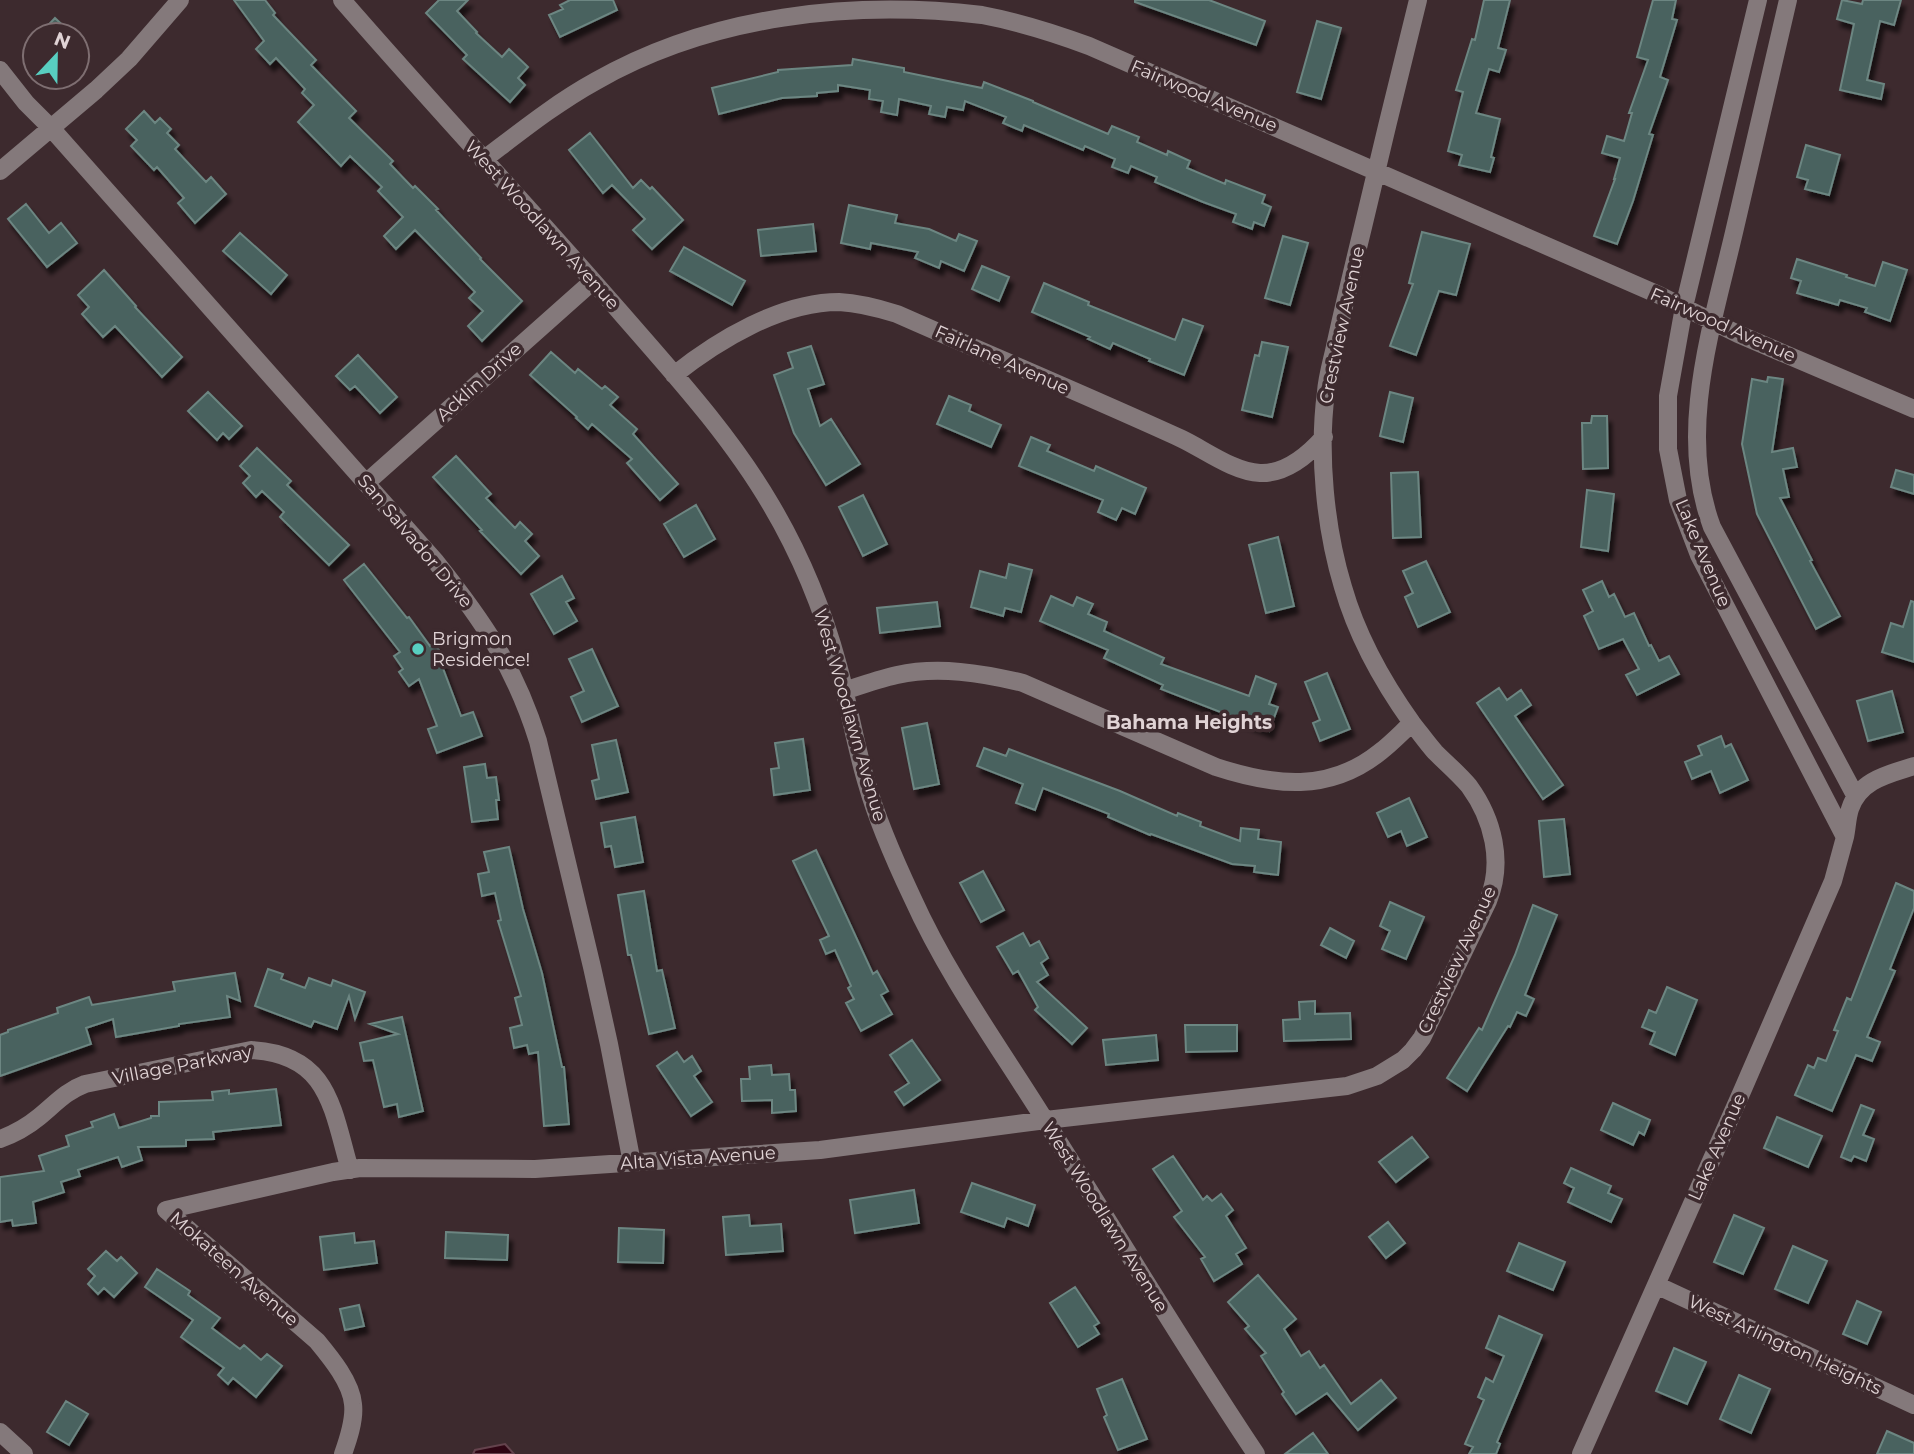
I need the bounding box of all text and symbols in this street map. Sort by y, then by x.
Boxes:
north arrow [21,21,91,91]
text: N [51,27,74,54]
street label: Fairwood Avenue [1127,55,1281,137]
street label: West Woodlawn Avenue [460,136,624,314]
street label: Crestview Avenue [1315,244,1369,406]
street label: Fairwood Avenue [1647,283,1799,367]
street label: Fairlane Avenue [931,321,1073,400]
street label: Acklin Drive [432,338,526,426]
street label: San Salvador Drive [353,470,477,612]
street label: Lake Avenue [1670,496,1736,610]
street label: West Woodlawn Avenue [809,606,891,824]
place label: Brigmon Residence! [432,628,530,671]
marker: Brigmon Residence! [410,641,426,657]
district label: Bahama Heights [1106,711,1272,734]
street label: Crestview Avenue [1413,883,1501,1037]
street label: Village Parkway [110,1041,254,1089]
street label: Lake Avenue [1684,1090,1751,1204]
street label: West Woodlawn Avenue [1037,1118,1173,1316]
street label: Alta Vista Avenue [619,1142,777,1174]
street label: Mokateen Avenue [165,1207,303,1331]
street label: West Arlington Heights [1685,1290,1885,1400]

